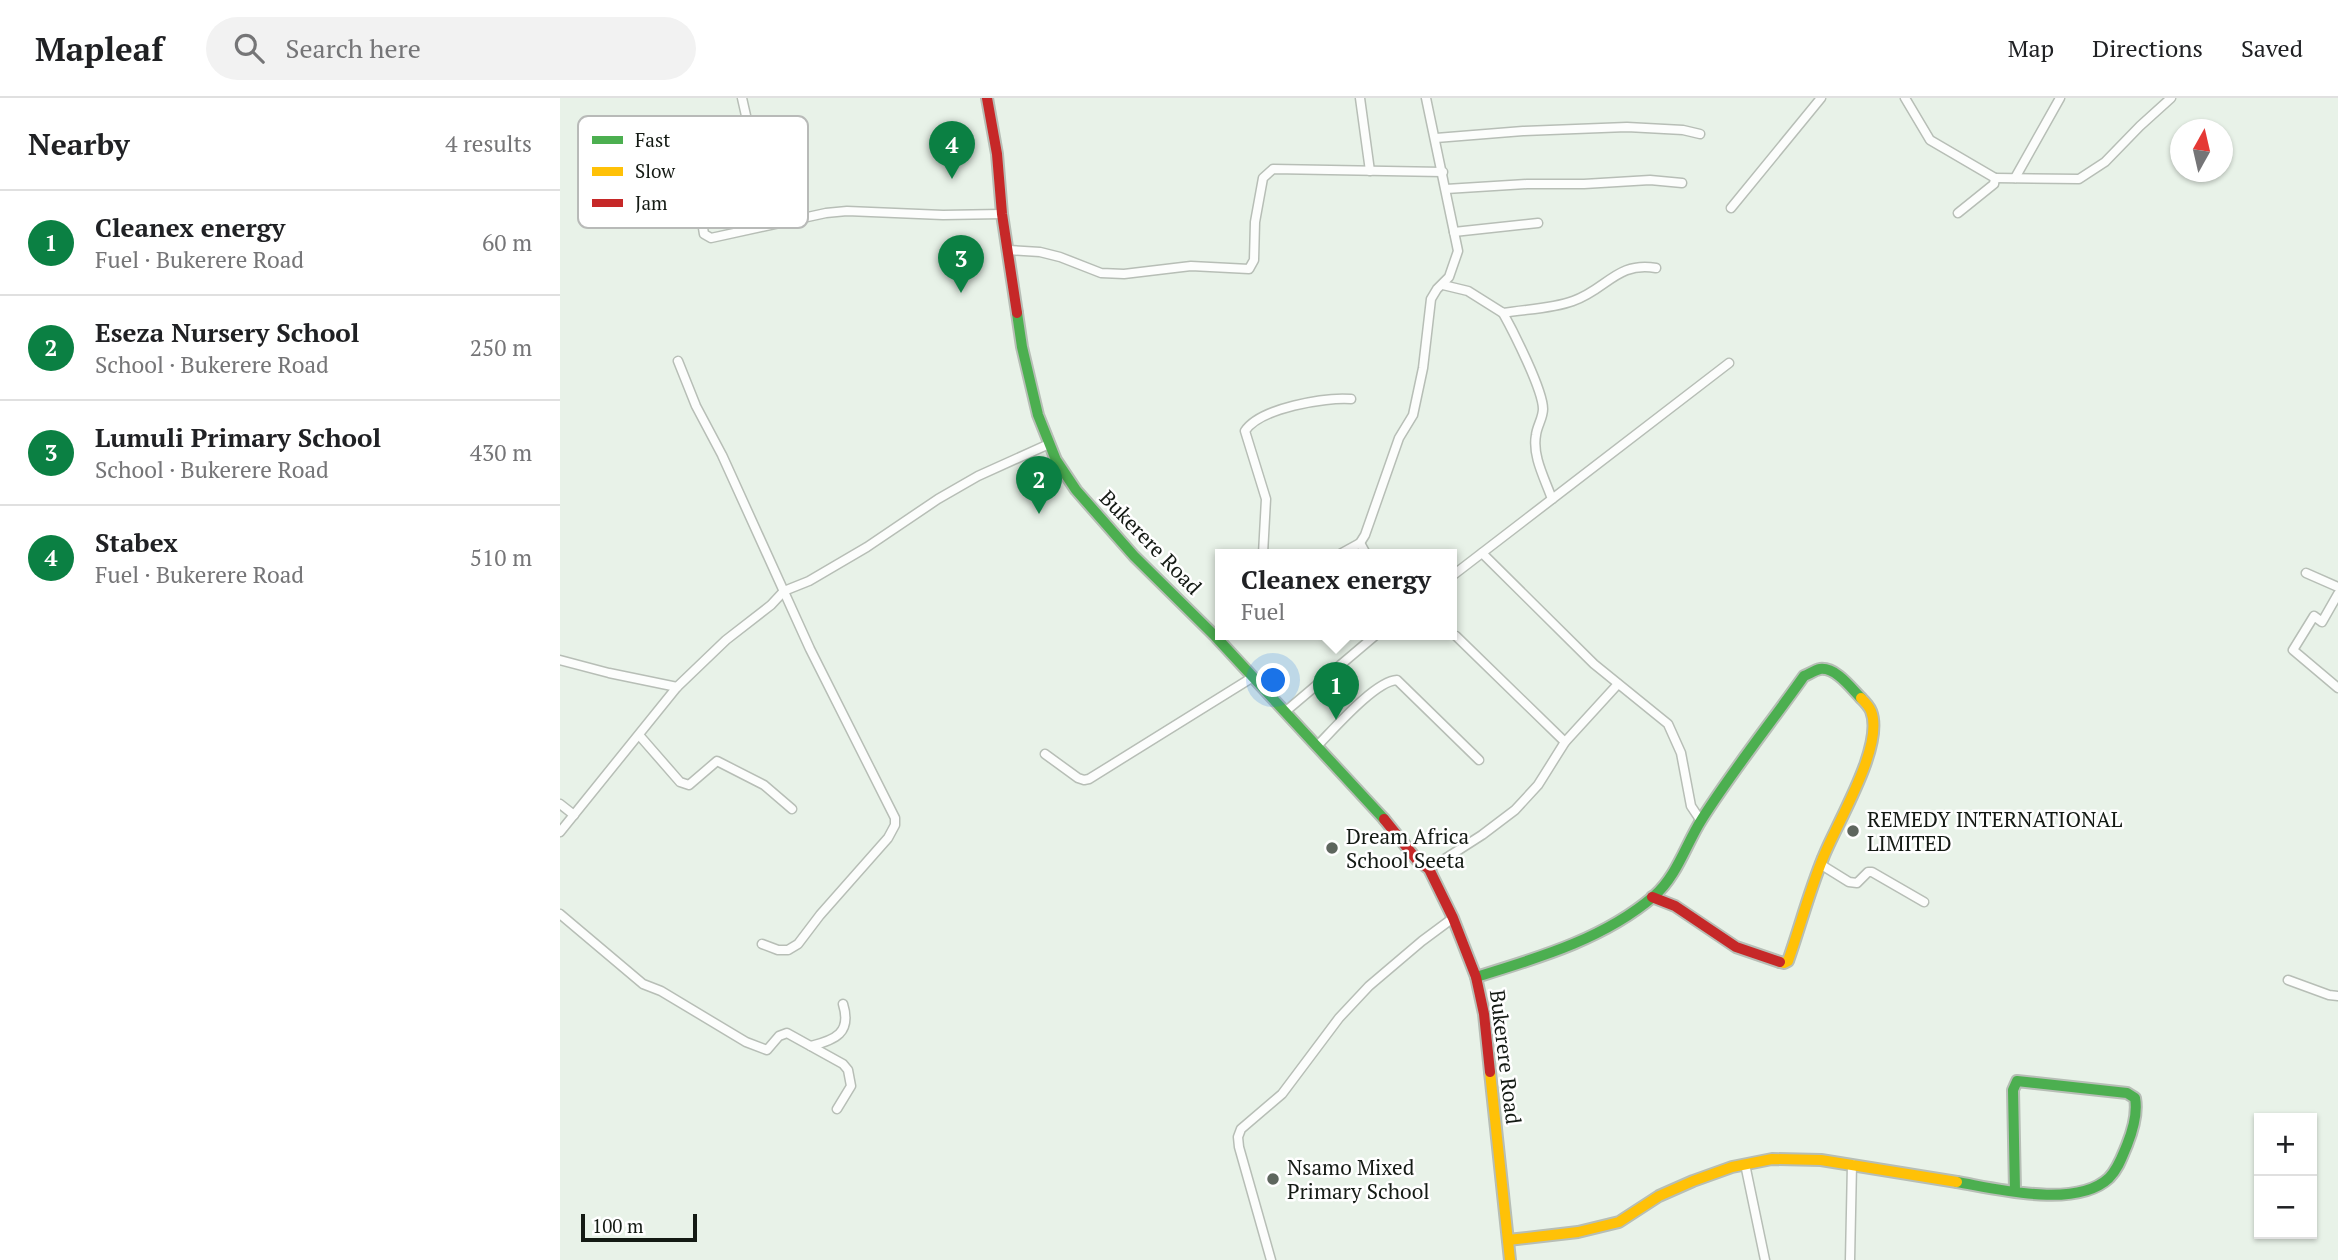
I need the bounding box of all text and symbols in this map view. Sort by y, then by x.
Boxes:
search box [206,17,696,80]
text: Mapleaf [35,27,164,70]
icon: search [230,29,268,67]
text: Search here [286,31,421,65]
text: Map [2008,32,2054,64]
text: Directions [2092,32,2203,64]
text: Saved [2241,32,2303,64]
legend [578,116,808,228]
north arrow [2170,119,2233,182]
pin: 4 [929,121,975,179]
text: Nearby [28,124,130,164]
text: Fast [635,127,670,152]
text: 4 results [445,128,532,159]
text: Slow [635,158,676,183]
text: Jam [635,190,668,215]
text: Cleanex energy [95,210,285,244]
text: 1 [45,227,58,258]
text: 60 m [482,227,532,258]
pin: 3 [938,235,984,293]
text: Fuel · Bukerere Road [95,244,304,275]
text: Eseza Nursery School [95,315,359,349]
text: 2 [45,332,58,363]
text: 250 m [470,332,532,363]
text: School · Bukerere Road [95,349,329,380]
text: Lumuli Primary School [95,420,381,454]
text: 3 [45,437,58,468]
text: 430 m [470,437,532,468]
text: School · Bukerere Road [95,454,329,485]
pin: 2 [1016,456,1062,514]
street label: Bukerere Road [1094,484,1208,601]
text: Stabex [95,525,178,559]
text: 4 [45,542,58,573]
text: 510 m [470,542,532,573]
popup [1215,549,1457,640]
text: Fuel · Bukerere Road [95,559,304,590]
text: Cleanex energy [1241,562,1431,596]
text: Fuel [1241,596,1285,627]
pin: 1 [1313,662,1359,720]
your location [1256,663,1290,697]
place label: REMEDY INTERNATIONAL LIMITED [1867,805,2123,857]
place label: Dream Africa School Seeta [1346,822,1470,874]
marker: REMEDY INTERNATIONAL LIMITED [1845,823,1861,839]
marker: Dream Africa School Seeta [1324,840,1340,856]
street label: Bukerere Road [1484,988,1528,1126]
map controls [2254,1113,2317,1239]
button: + [2254,1113,2317,1176]
place label: Nsamo Mixed Primary School [1287,1153,1430,1205]
marker: Nsamo Mixed Primary School [1265,1171,1281,1187]
button: − [2254,1176,2317,1239]
scale bar [581,1211,696,1243]
text: 100 m [592,1213,643,1238]

